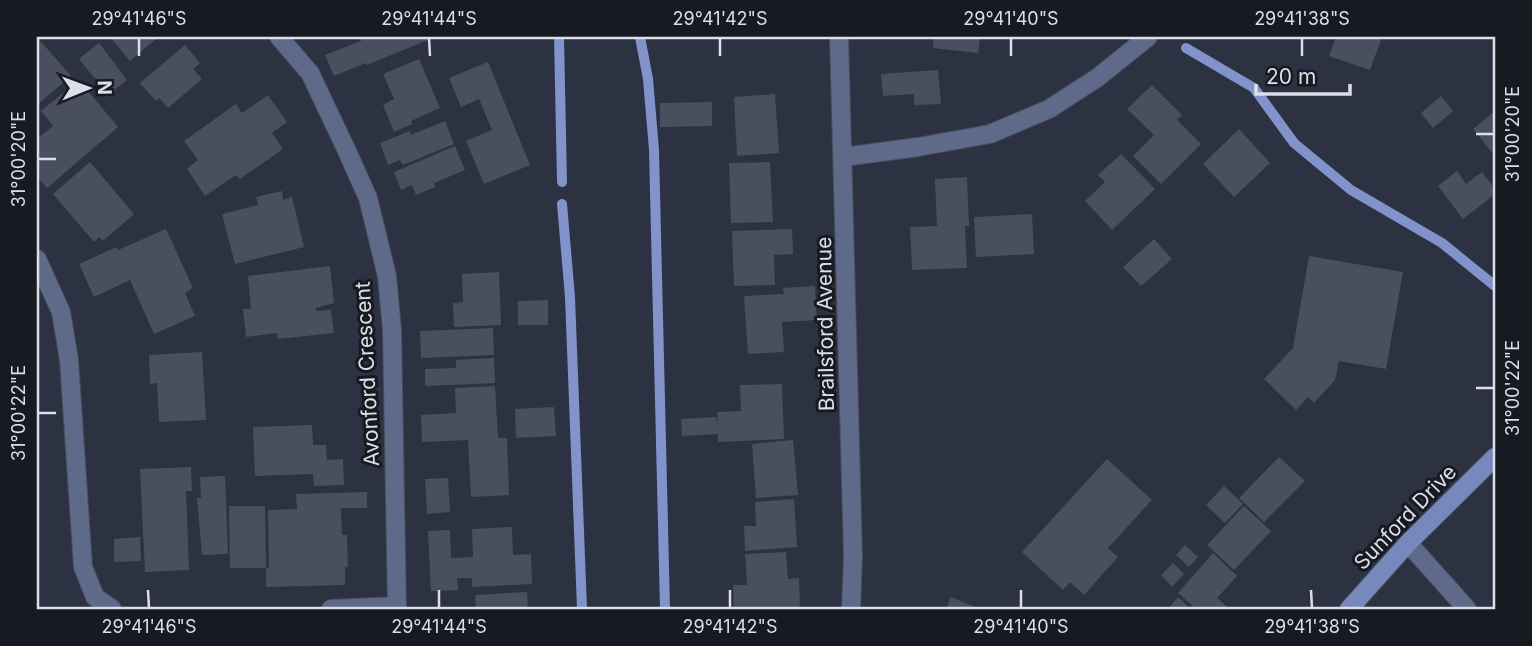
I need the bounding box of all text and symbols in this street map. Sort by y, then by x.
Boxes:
text: 29°41'46"S [91,8,187,29]
text: 29°41'44"S [381,8,477,29]
text: 29°41'42"S [673,8,767,29]
text: 29°41'40"S [963,8,1059,29]
text: 29°41'38"S [1254,8,1350,29]
north arrow [52,52,122,122]
scale bar [1256,52,1350,96]
text: 20 m [1266,64,1316,89]
text: N [93,80,116,95]
text: 31°00'20"E [1502,86,1523,182]
text: 31°00'20"E [8,111,29,207]
street label: Brailsford Avenue [811,237,839,411]
street label: Avonford Crescent [350,281,384,467]
text: 31°00'22"E [1502,340,1523,436]
text: 31°00'22"E [8,365,29,461]
street label: Sunford Drive [1349,459,1461,575]
text: 29°41'46"S [101,616,197,637]
text: 29°41'44"S [391,616,487,637]
text: 29°41'42"S [683,616,777,637]
text: 29°41'40"S [973,616,1069,637]
text: 29°41'38"S [1264,616,1360,637]

